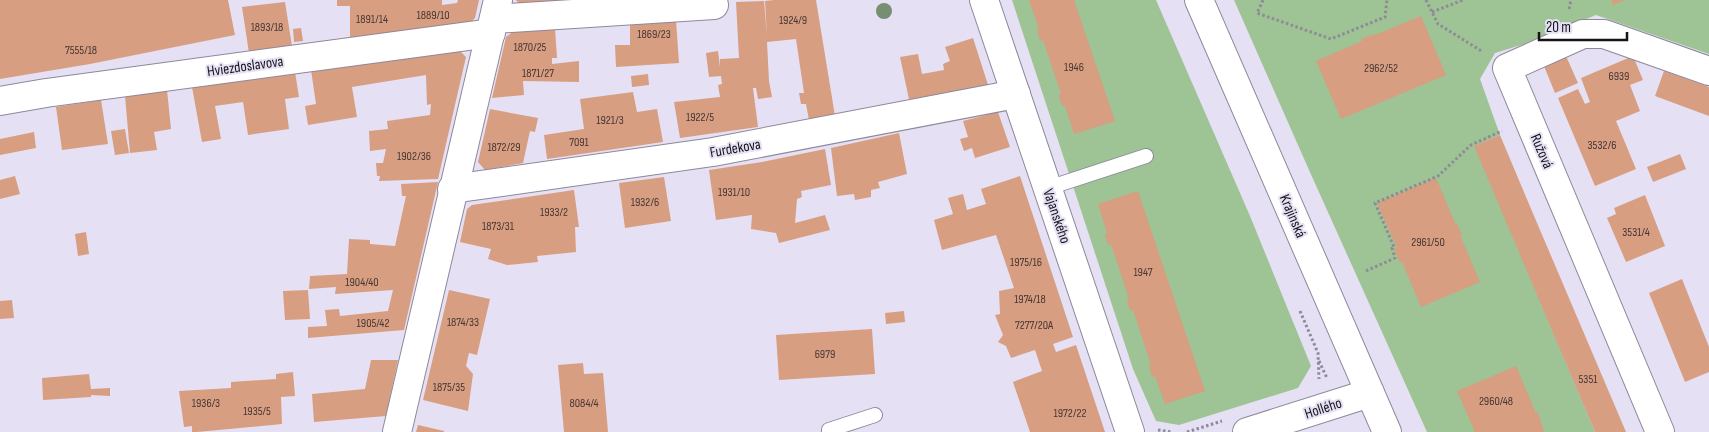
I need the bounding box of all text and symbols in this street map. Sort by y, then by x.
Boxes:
house number: 1889/10 [416,8,450,23]
scale bar [1539,10,1626,42]
house number: 1891/14 [356,12,388,27]
house number: 1924/9 [779,13,807,28]
text: 20 m [1546,18,1571,37]
house number: 1893/18 [251,20,283,35]
house number: 1869/23 [637,27,671,42]
house number: 1870/25 [514,40,547,55]
house number: 7555/18 [65,43,97,58]
street label: Hviezdoslavova [206,52,285,81]
house number: 1946 [1064,60,1084,75]
house number: 2962/52 [1364,61,1398,76]
house number: 1871/27 [522,66,554,81]
house number: 6939 [1609,69,1629,84]
house number: 1922/5 [686,110,714,125]
house number: 1921/3 [596,113,624,128]
street label: Ružová [1526,131,1557,172]
house number: 7091 [569,135,590,150]
street label: Furdekova [708,135,762,162]
house number: 3532/6 [1588,138,1616,153]
house number: 1872/29 [487,140,521,155]
house number: 1902/36 [397,149,431,164]
house number: 1931/10 [718,185,750,200]
street label: Vajanského [1038,186,1075,246]
street label: Krajinská [1275,192,1310,241]
house number: 1932/6 [631,195,659,210]
house number: 1933/2 [540,205,568,220]
house number: 1873/31 [482,219,515,234]
house number: 3531/4 [1622,225,1650,240]
house number: 2961/50 [1411,235,1445,250]
house number: 1975/16 [1010,255,1042,270]
house number: 1947 [1133,265,1153,280]
house number: 1904/40 [345,275,379,290]
house number: 1974/18 [1014,292,1046,307]
house number: 1874/33 [447,315,479,330]
house number: 1905/42 [357,316,389,331]
house number: 7277/20A [1015,318,1054,333]
house number: 6979 [815,347,835,362]
house number: 5351 [1579,372,1598,387]
house number: 1875/35 [433,380,465,395]
street label: Hollého [1302,394,1344,423]
house number: 2960/48 [1479,394,1513,409]
house number: 1936/3 [192,396,220,411]
house number: 8084/4 [569,396,599,411]
house number: 1935/5 [243,404,271,419]
house number: 1972/22 [1054,406,1086,421]

